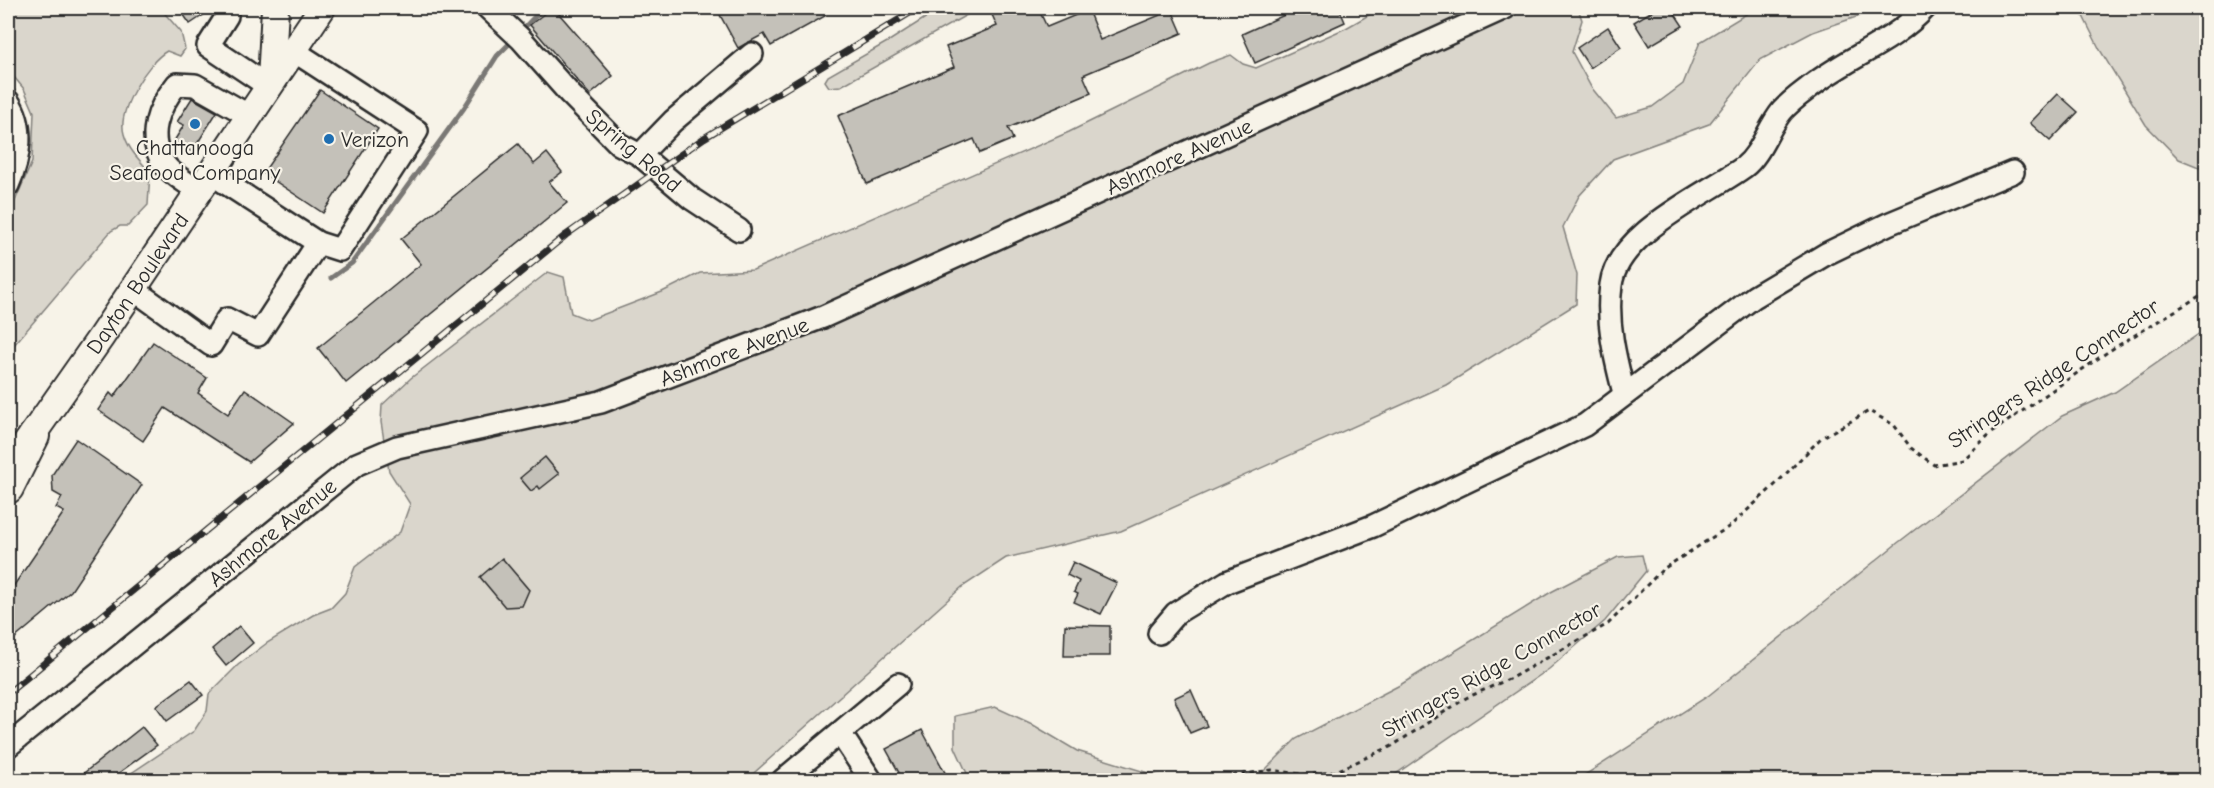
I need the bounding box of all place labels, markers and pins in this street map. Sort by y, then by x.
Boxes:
marker: Chattanooga Seafood Company [188,117,202,131]
place label: Verizon [341,127,409,153]
marker: Verizon [322,132,336,146]
place label: Chattanooga Seafood Company [110,135,281,186]

